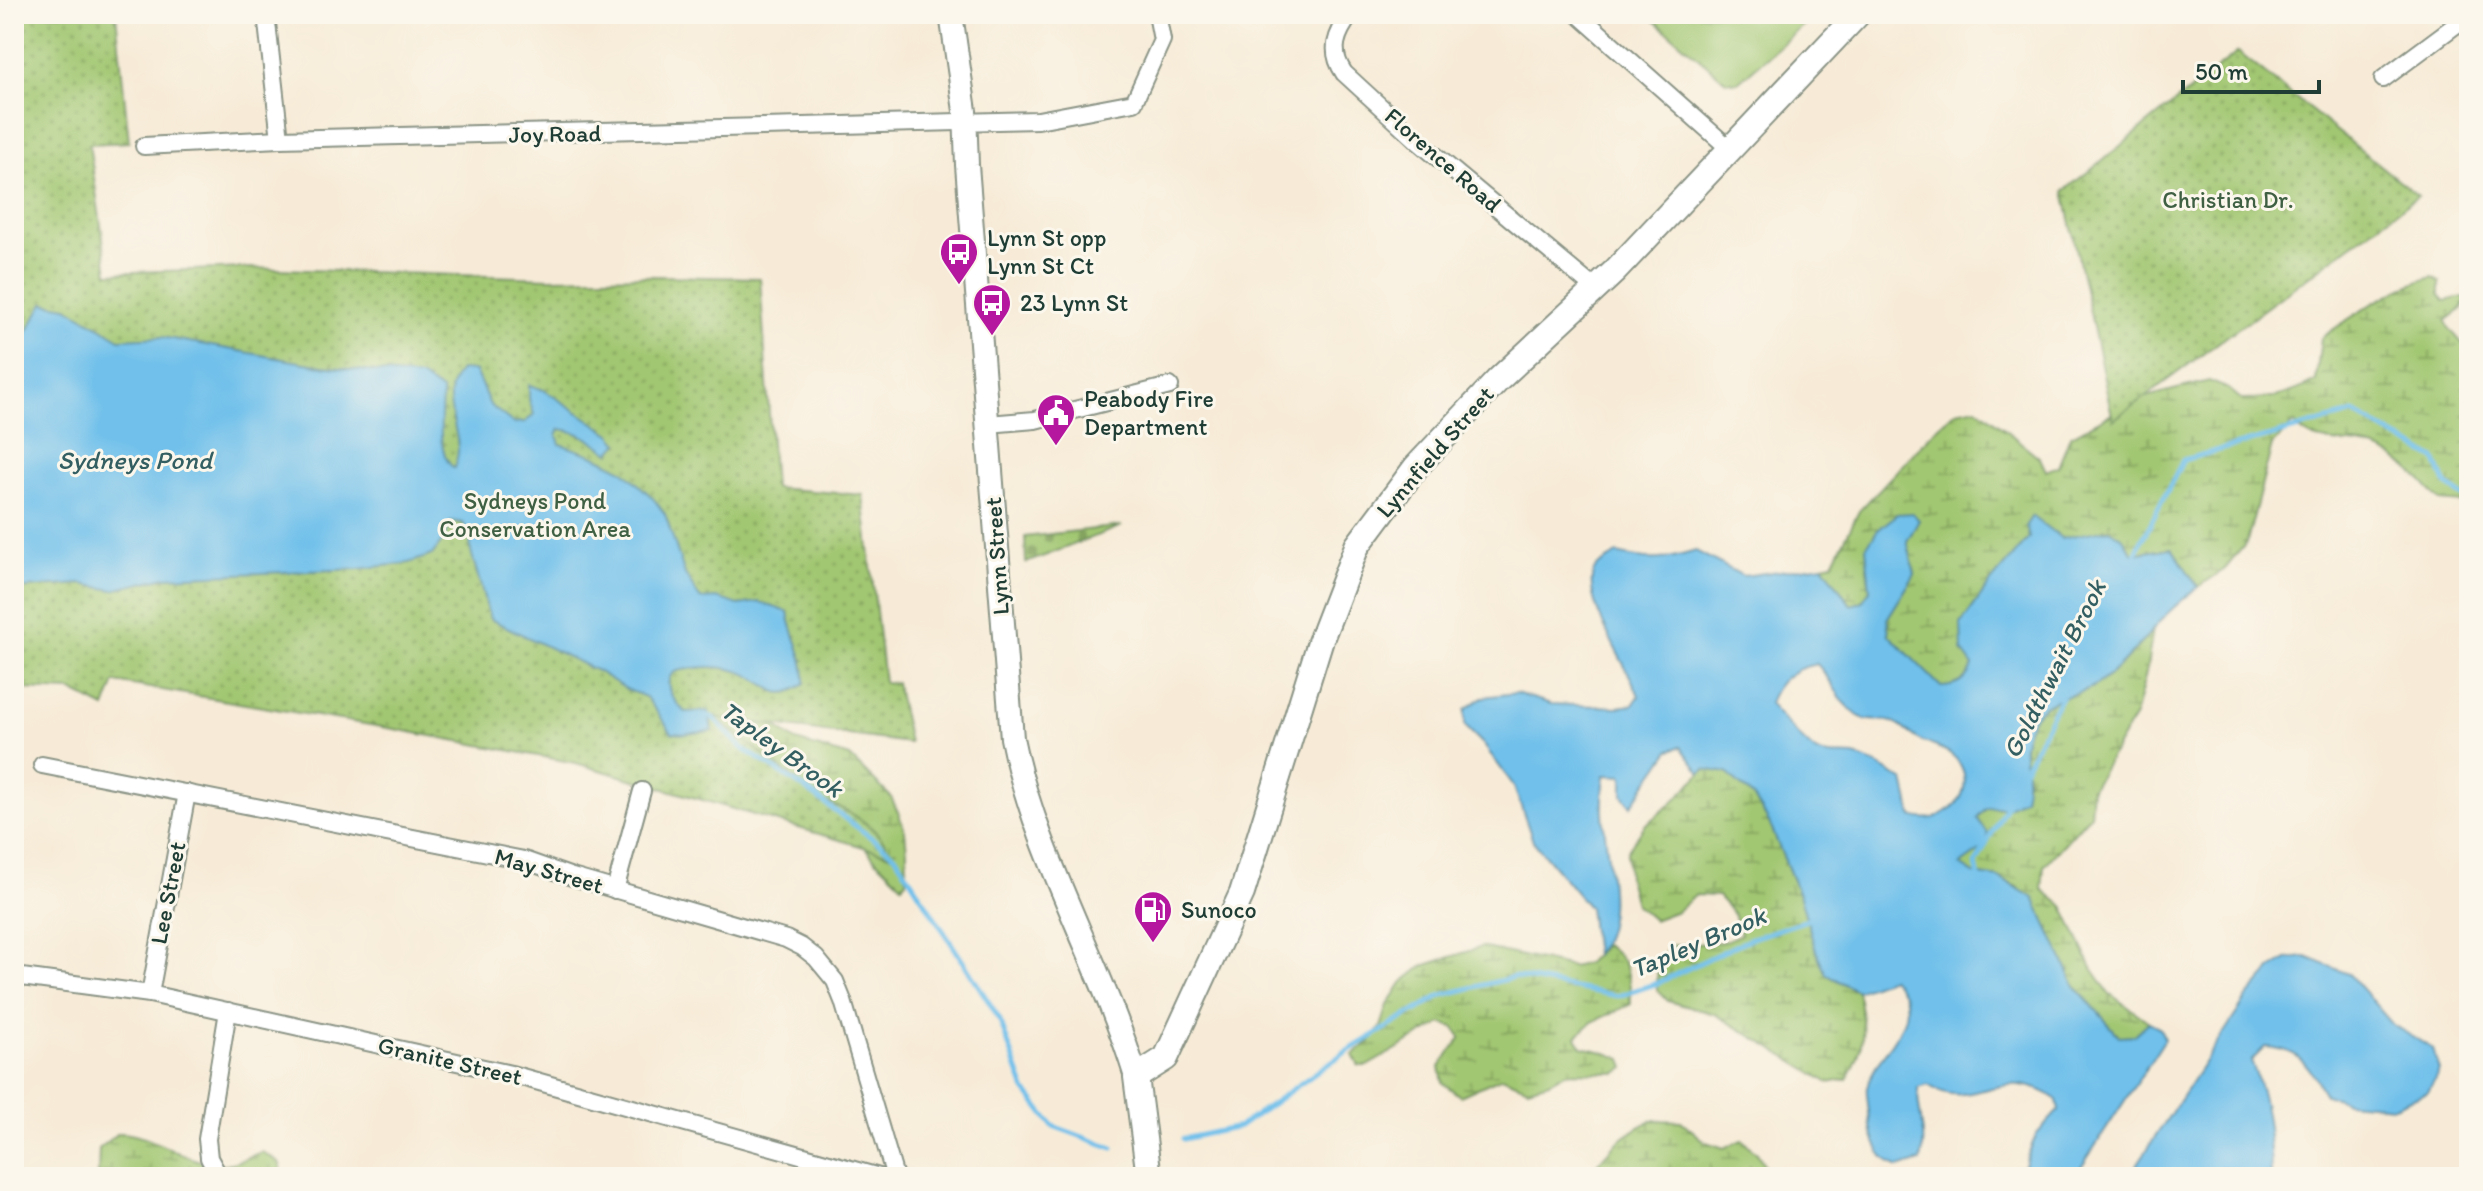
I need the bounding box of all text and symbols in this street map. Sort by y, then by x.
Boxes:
scale bar [2183,44,2319,94]
text: 50 m [2195,57,2248,86]
street label: Florence Road [1379,101,1508,218]
street label: Joy Road [508,118,602,149]
park label: Christian Dr. [2162,185,2294,214]
place label: Lynn St opp Lynn St Ct [987,223,1106,280]
bus stop icon: Lynn St opp Lynn St Ct [938,231,980,286]
bus stop icon: 23 Lynn St [971,282,1013,337]
place label: 23 Lynn St [1020,288,1128,317]
street label: Lynnfield Street [1370,380,1500,523]
place label: Peabody Fire Department [1084,384,1214,441]
public building icon: Peabody Fire Department [1035,392,1077,447]
water label: Sydneys Pond [58,444,214,476]
park label: Sydneys Pond Conservation Area [439,486,631,543]
street label: Lynn Street [978,496,1015,616]
water label: Goldthwait Brook [1995,573,2114,764]
water label: Tapley Brook [714,694,851,805]
street label: Lee Street [143,839,192,947]
street label: May Street [491,841,607,900]
fuel station icon: Sunoco [1132,889,1174,944]
place label: Sunoco [1181,895,1257,924]
water label: Tapley Brook [1625,898,1772,985]
street label: Granite Street [375,1030,525,1091]

